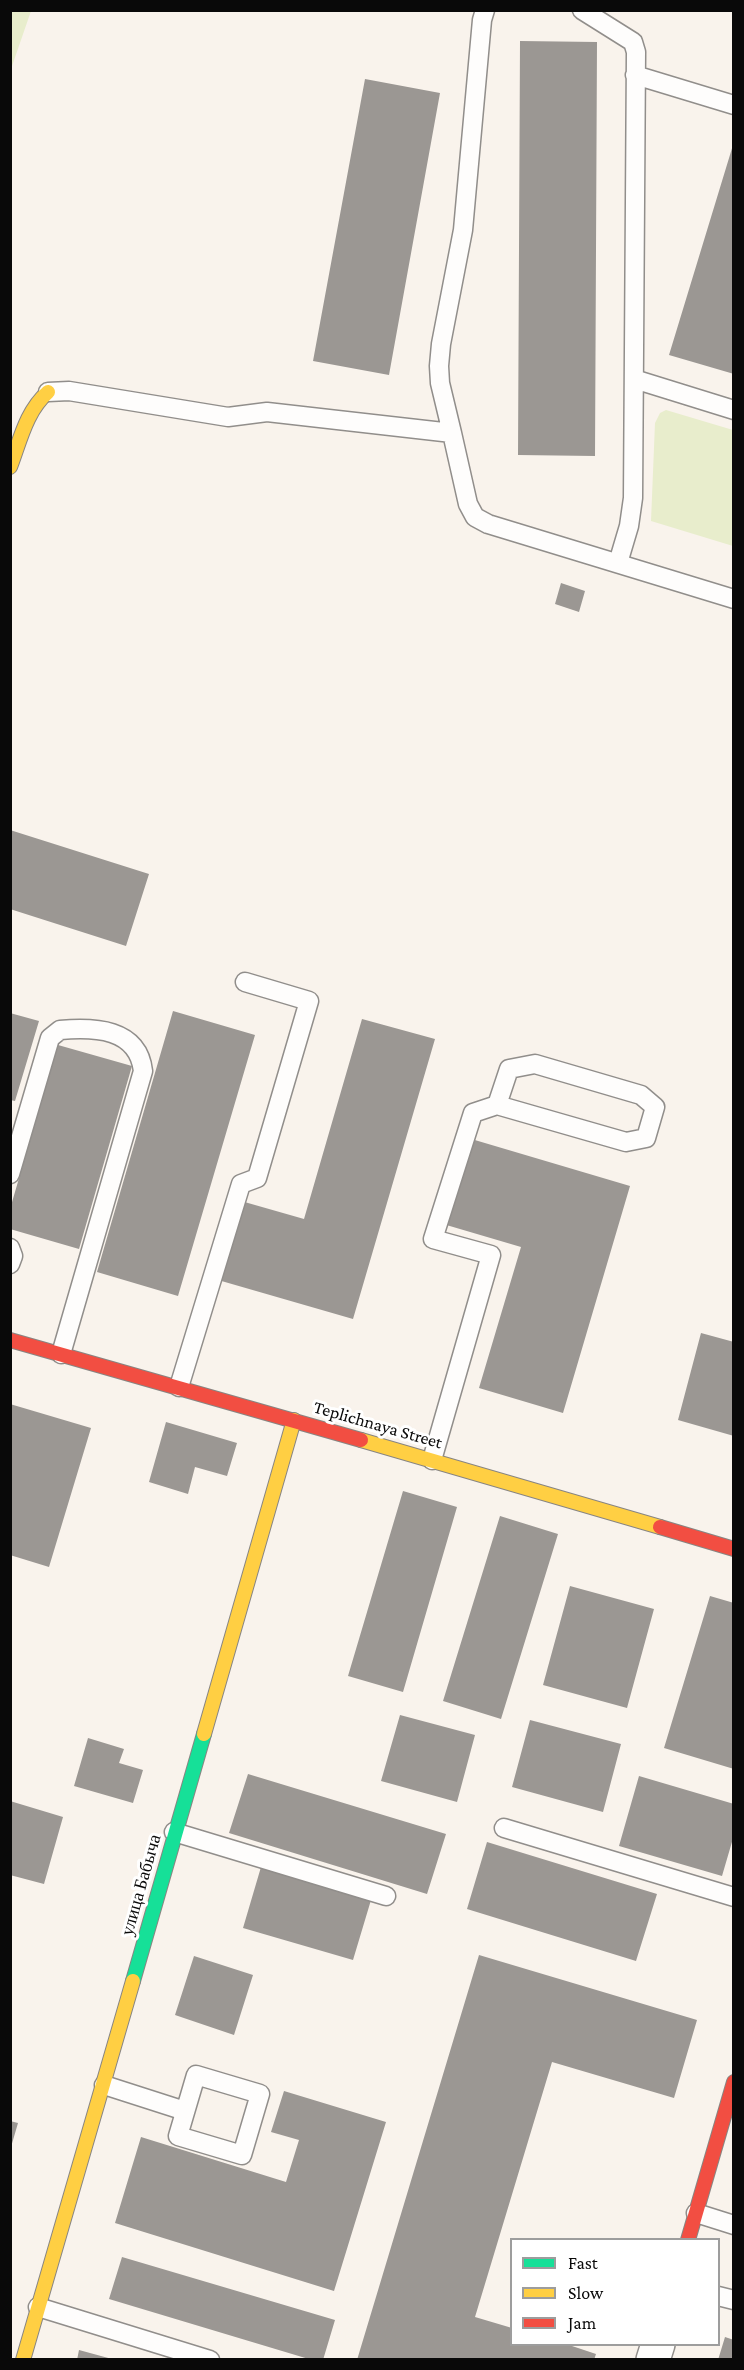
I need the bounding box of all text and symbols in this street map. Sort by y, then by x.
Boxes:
street label: Teplichnaya Street [311,1396,445,1454]
street label: улица Бабыча [116,1832,166,1938]
legend [510,2238,720,2346]
text: Fast [568,2253,598,2273]
text: Slow [568,2283,603,2303]
text: Jam [568,2313,596,2333]

